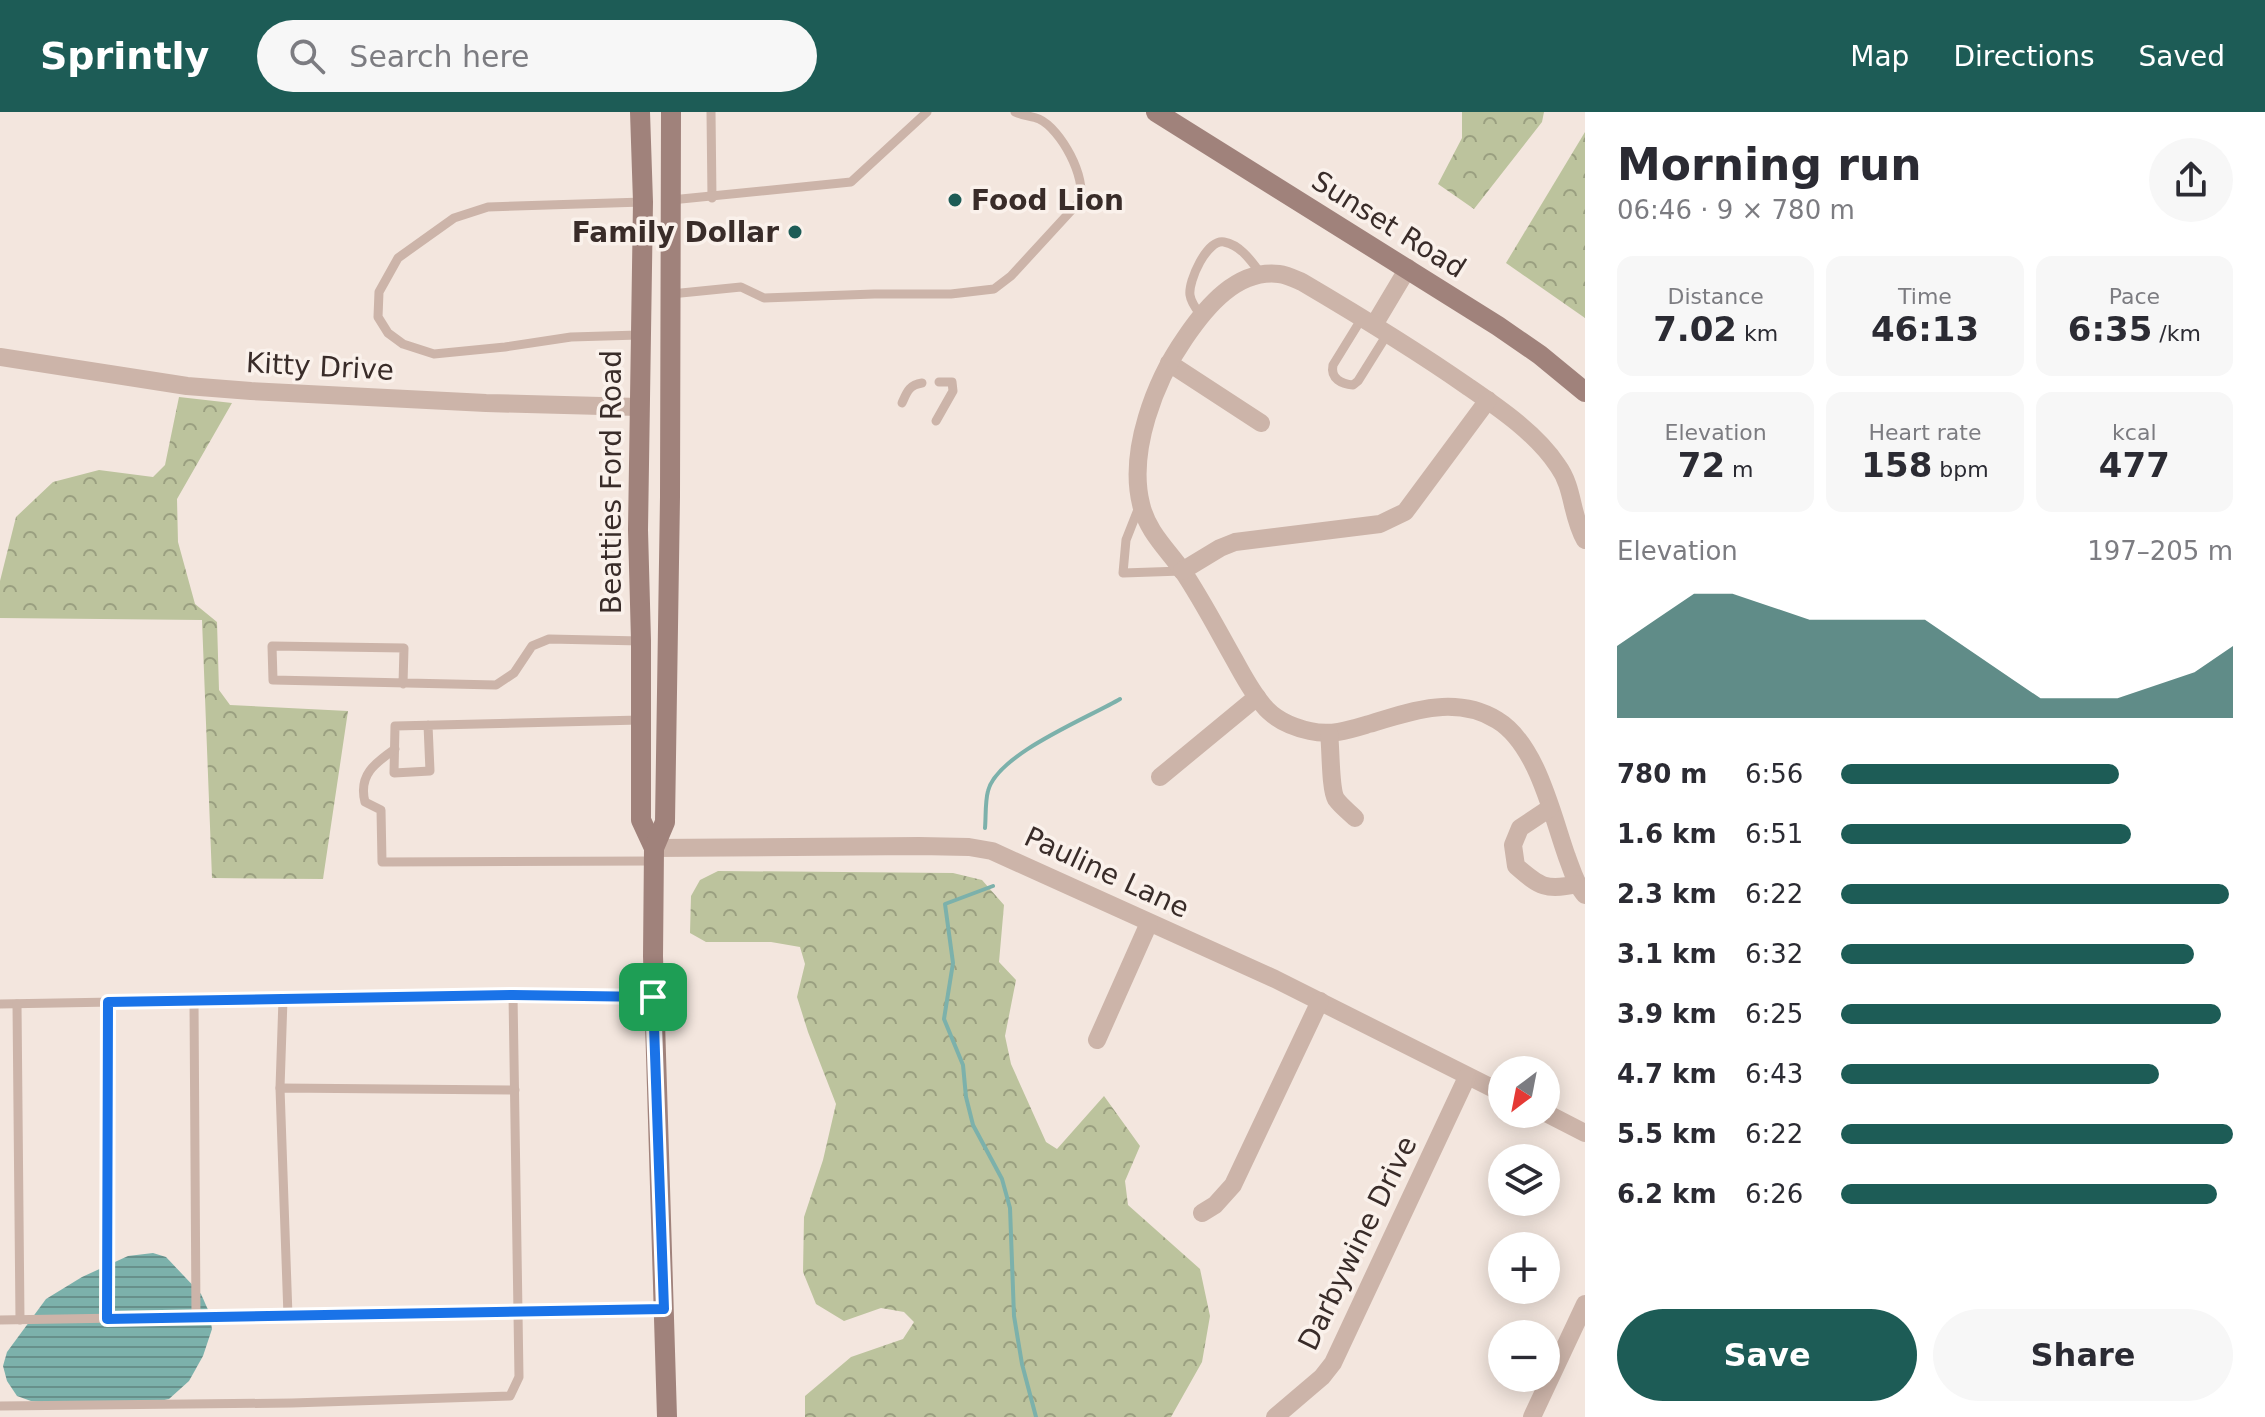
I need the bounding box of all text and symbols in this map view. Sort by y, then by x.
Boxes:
search box [257,20,817,92]
text: Sprintly [40,34,209,78]
icon: search [285,34,329,78]
text: Search here [349,39,530,74]
text: Map [1850,40,1909,73]
text: Directions [1953,40,2094,73]
text: Saved [2138,40,2225,73]
button: share [2149,138,2233,222]
text: Morning run [1617,139,1922,190]
street label: Sunset Road [1306,164,1472,285]
place label: Food Lion [971,184,1124,217]
marker: Food Lion [946,191,964,209]
text: 06:46 · 9 × 780 m [1617,195,1855,225]
place label: Family Dollar [572,216,779,249]
marker: Family Dollar [786,223,804,241]
text: Distance [1668,284,1764,309]
text: Time [1898,284,1952,309]
text: Pace [2109,284,2160,309]
text: 7.02 [1653,309,1737,349]
text: 46:13 [1871,309,1979,349]
text: 6:35 [2068,309,2152,349]
text: km [1737,321,1778,346]
text: /km [2152,321,2201,346]
street label: Kitty Drive [245,346,395,387]
street label: Beatties Ford Road [595,350,628,614]
text: Elevation [1665,420,1767,445]
text: Heart rate [1869,420,1981,445]
text: kcal [2112,420,2157,445]
text: 72 [1678,445,1725,485]
text: 158 [1861,445,1932,485]
text: 477 [2099,445,2170,485]
text: m [1725,457,1754,482]
text: bpm [1932,457,1989,482]
text: Elevation [1617,536,1738,566]
text: 197–205 m [2087,536,2233,566]
text: 780 m [1617,759,1707,789]
text: 6:56 [1745,759,1803,789]
text: 1.6 km [1617,819,1717,849]
text: 6:51 [1745,819,1803,849]
street label: Pauline Lane [1019,820,1194,925]
text: 2.3 km [1617,879,1717,909]
text: 6:22 [1745,879,1803,909]
text: 3.1 km [1617,939,1717,969]
text: 6:32 [1745,939,1803,969]
pin [619,963,687,1031]
icon: arrive [631,975,675,1019]
text: 3.9 km [1617,999,1717,1029]
text: 6:25 [1745,999,1803,1029]
north arrow [1488,1056,1560,1128]
map controls [1488,1056,1560,1392]
text: 4.7 km [1617,1059,1717,1089]
text: 6:43 [1745,1059,1803,1089]
text: 5.5 km [1617,1119,1717,1149]
text: 6:22 [1745,1119,1803,1149]
street label: Darbywine Drive [1291,1131,1424,1356]
button: layers [1488,1144,1560,1216]
text: 6.2 km [1617,1179,1717,1209]
text: 6:26 [1745,1179,1803,1209]
button: + [1488,1232,1560,1304]
button: Save [1617,1309,1917,1401]
button: Share [1933,1309,2233,1401]
button: − [1488,1320,1560,1392]

